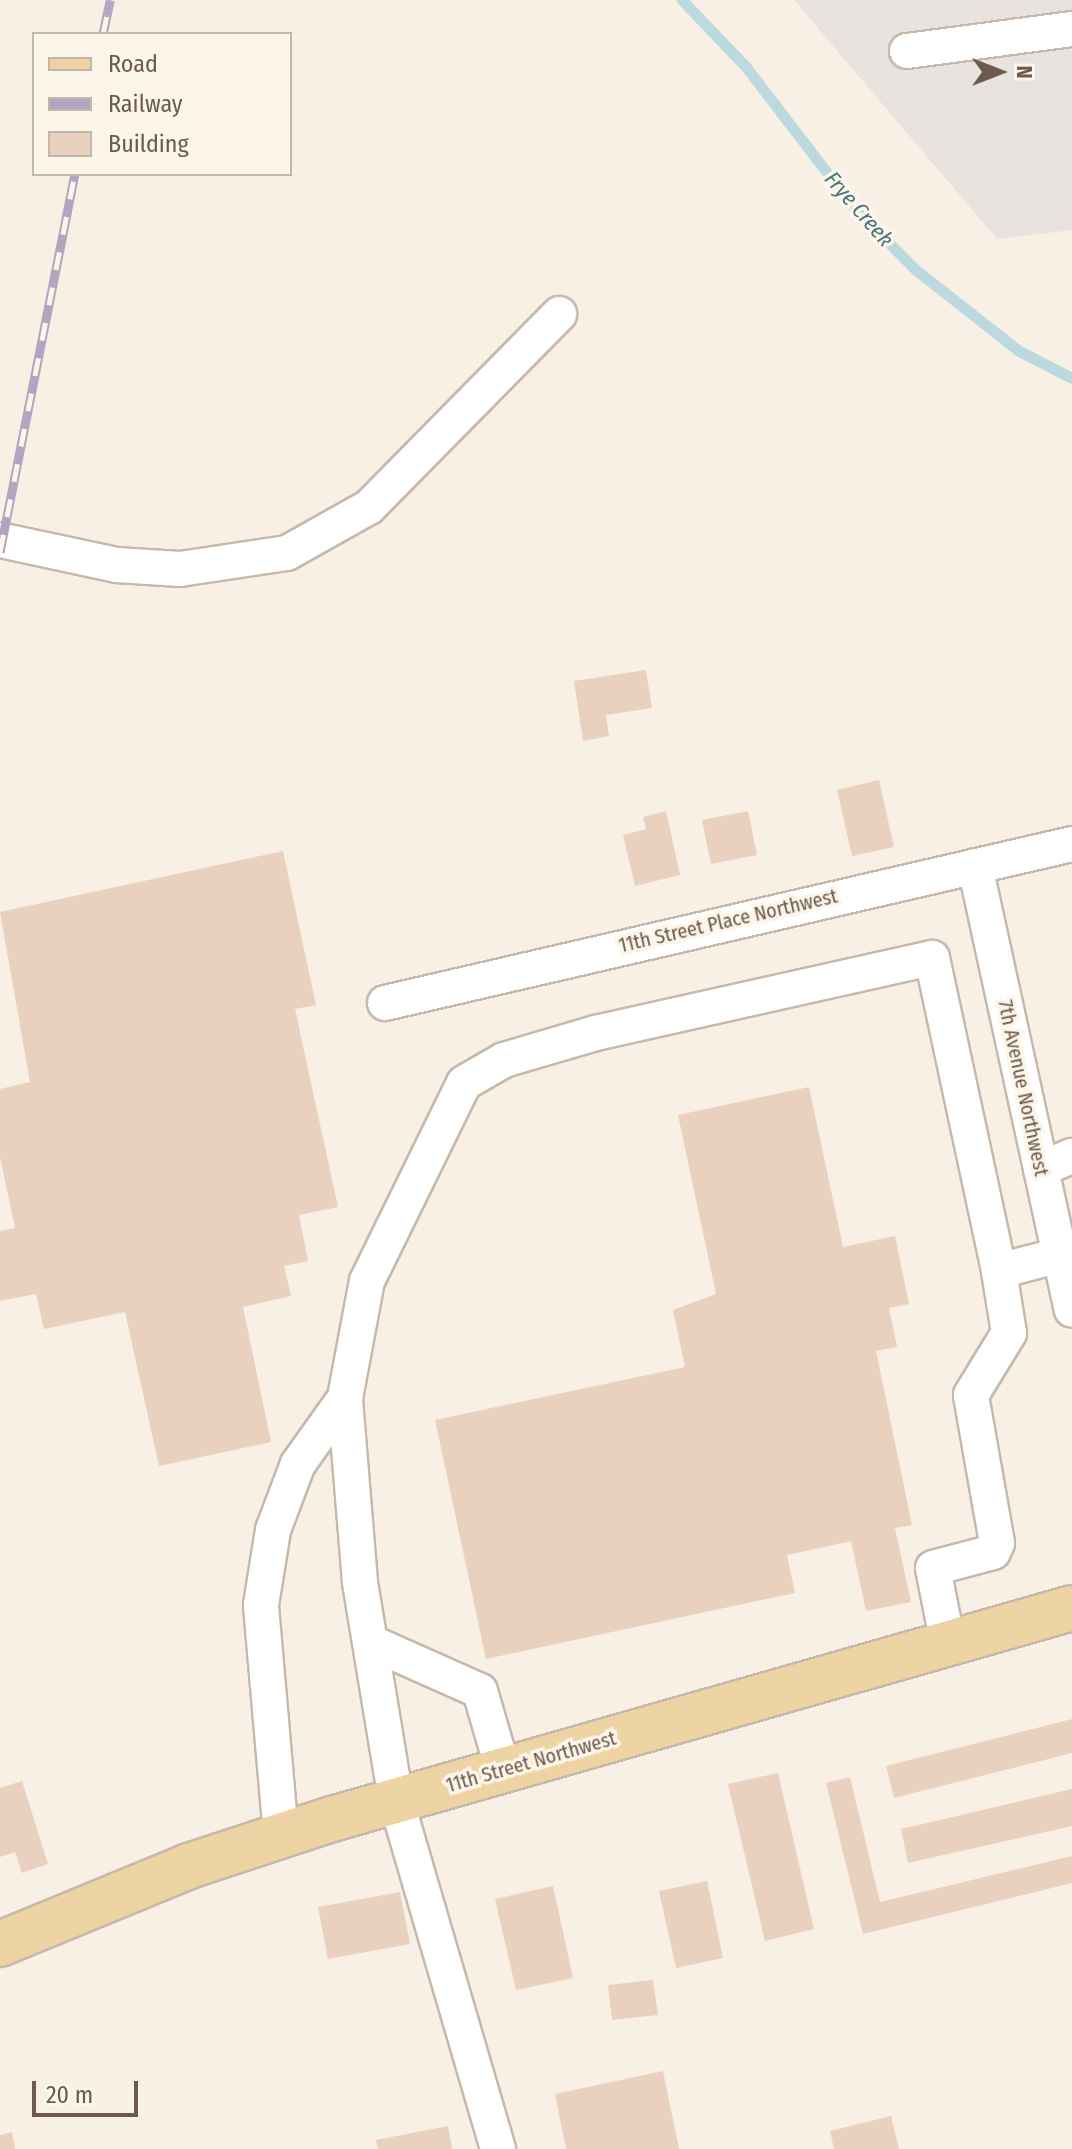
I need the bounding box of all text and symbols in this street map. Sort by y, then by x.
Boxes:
legend [32,32,292,176]
north arrow [960,32,1040,112]
text: Road [108,50,158,78]
text: N [1011,65,1038,79]
text: Railway [108,90,183,118]
text: Building [108,130,189,158]
water label: Frye Creek [819,166,899,252]
street label: 11th Street Place Northwest [616,884,840,958]
street label: 7th Avenue Northwest [993,998,1053,1178]
street label: 11th Street Northwest [443,1726,619,1798]
scale bar [36,2065,142,2115]
text: 20 m [46,2081,93,2109]

